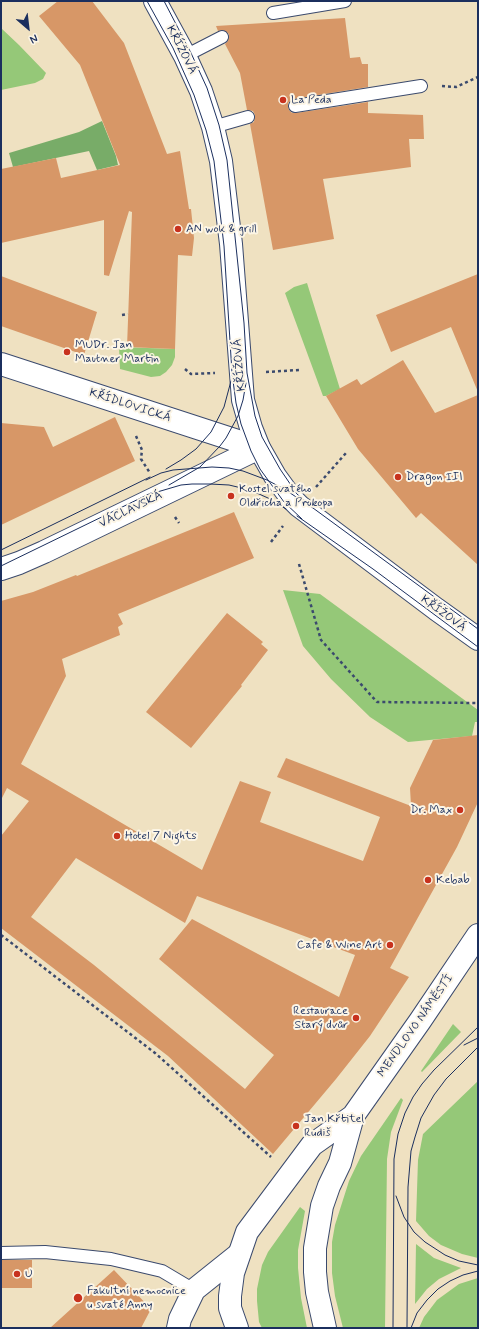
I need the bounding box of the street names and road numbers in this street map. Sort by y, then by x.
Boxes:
street label: KŘÍŽOVÁ [163,23,199,77]
street label: KŘÍŽOVÁ [231,338,249,392]
street label: KŘÍDLOVICKÁ [87,386,173,426]
street label: VÁCLAVSKÁ [97,489,165,531]
street label: KŘÍŽOVÁ [417,593,469,635]
street label: MENDLOVO NÁMĚSTÍ [375,972,457,1080]

